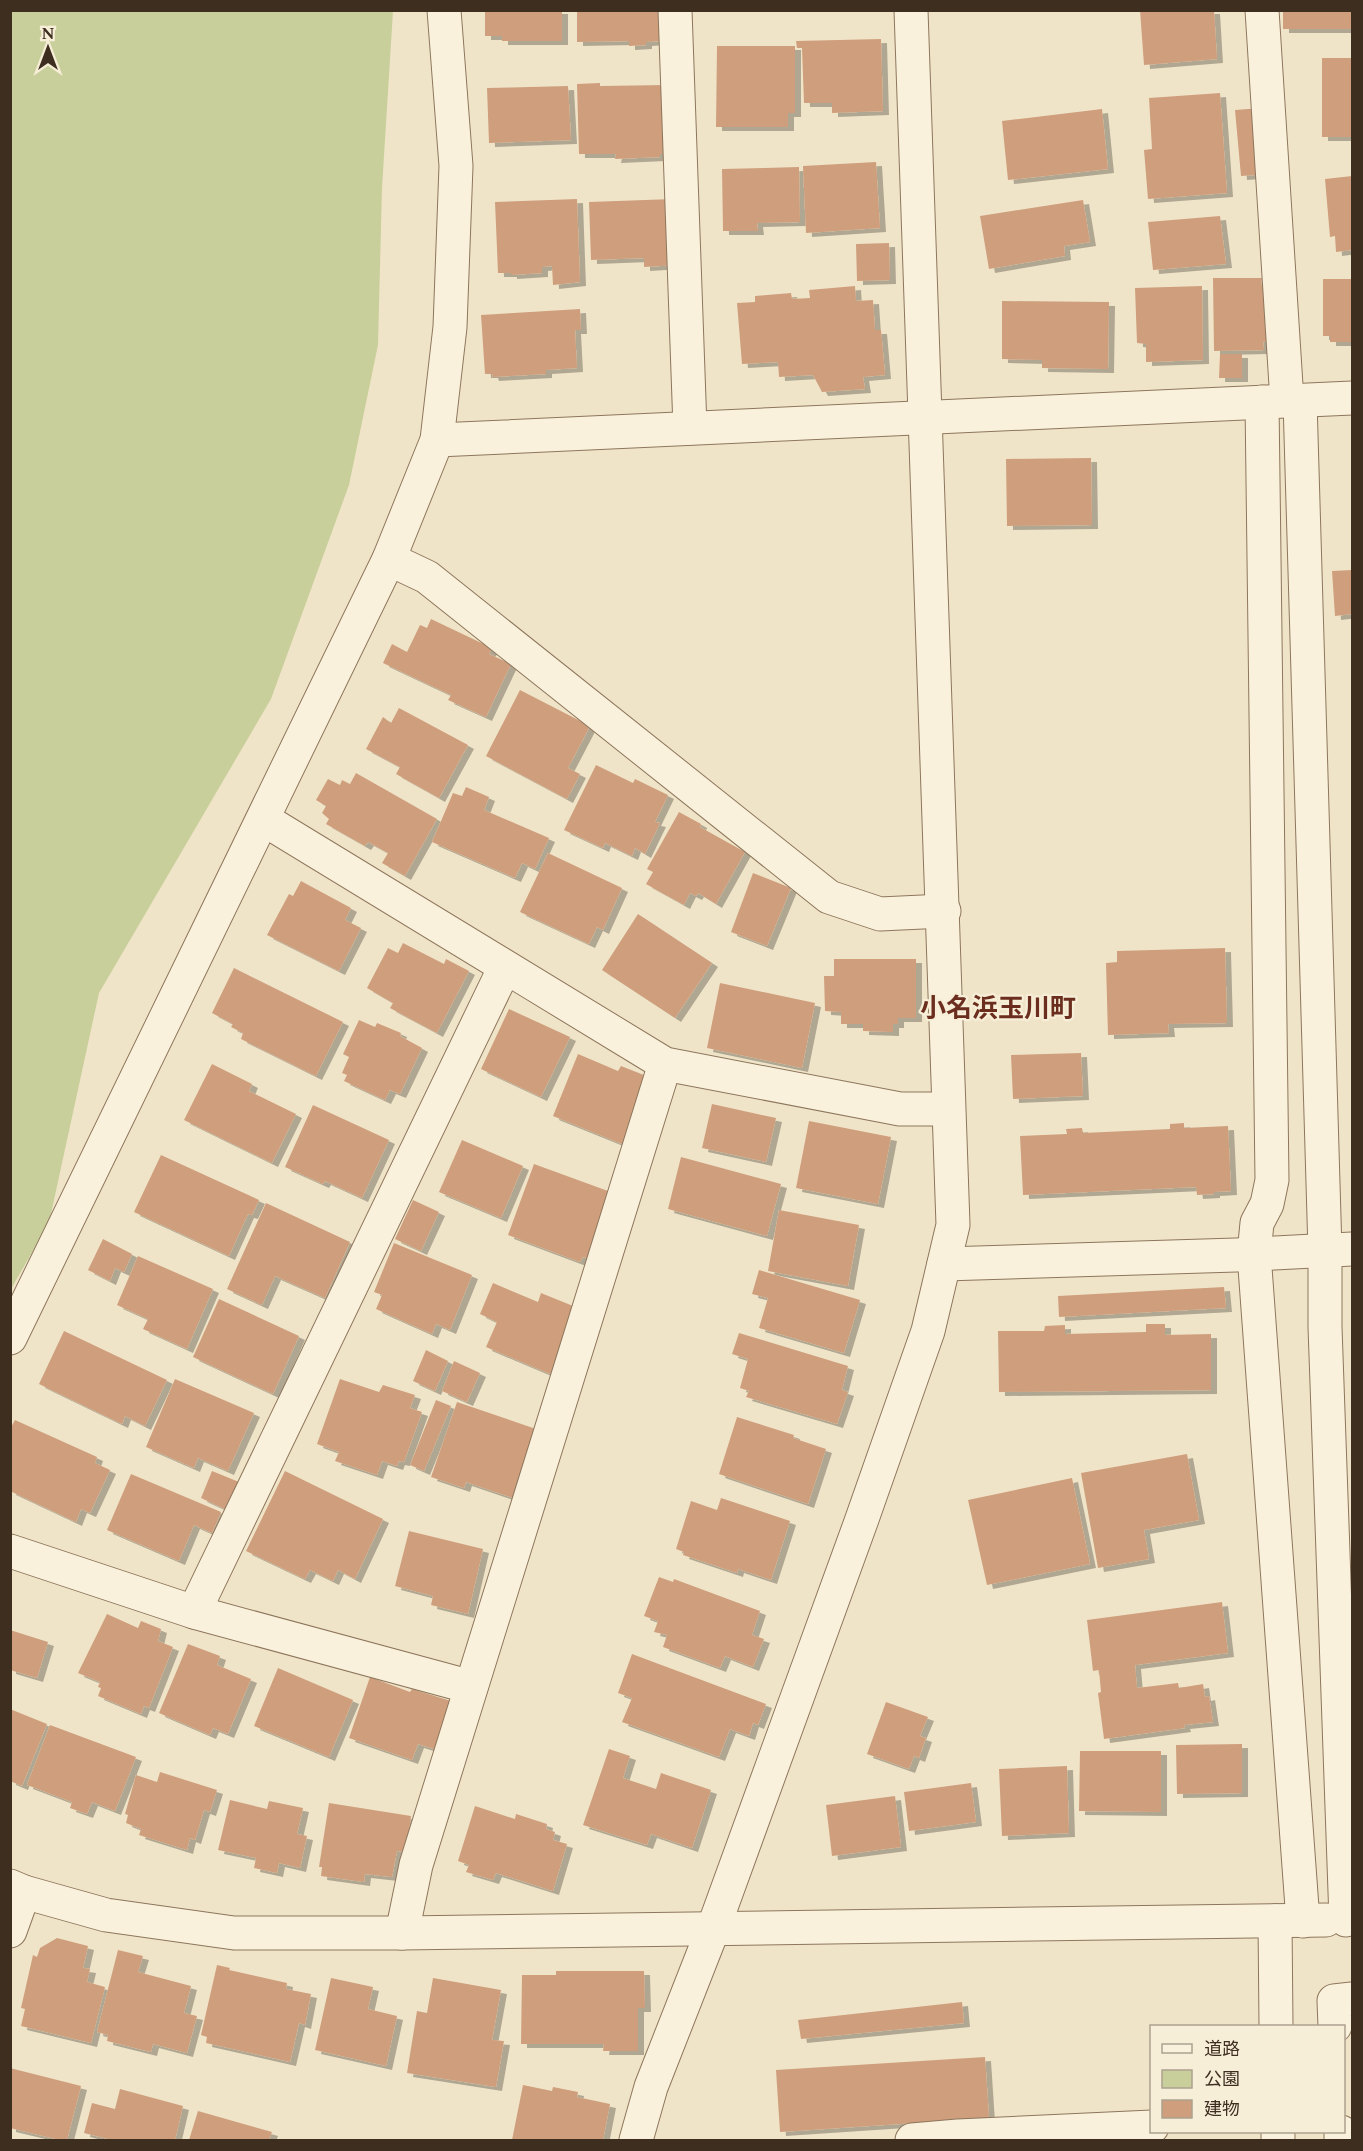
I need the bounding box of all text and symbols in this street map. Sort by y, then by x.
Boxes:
north arrow [18,18,78,78]
text: N [41,22,55,46]
district label: 小名浜玉川町 [920,989,1076,1029]
legend [1150,2025,1345,2133]
text: 道路 [1204,2036,1240,2063]
text: 公園 [1204,2066,1240,2093]
text: 建物 [1204,2096,1240,2123]

